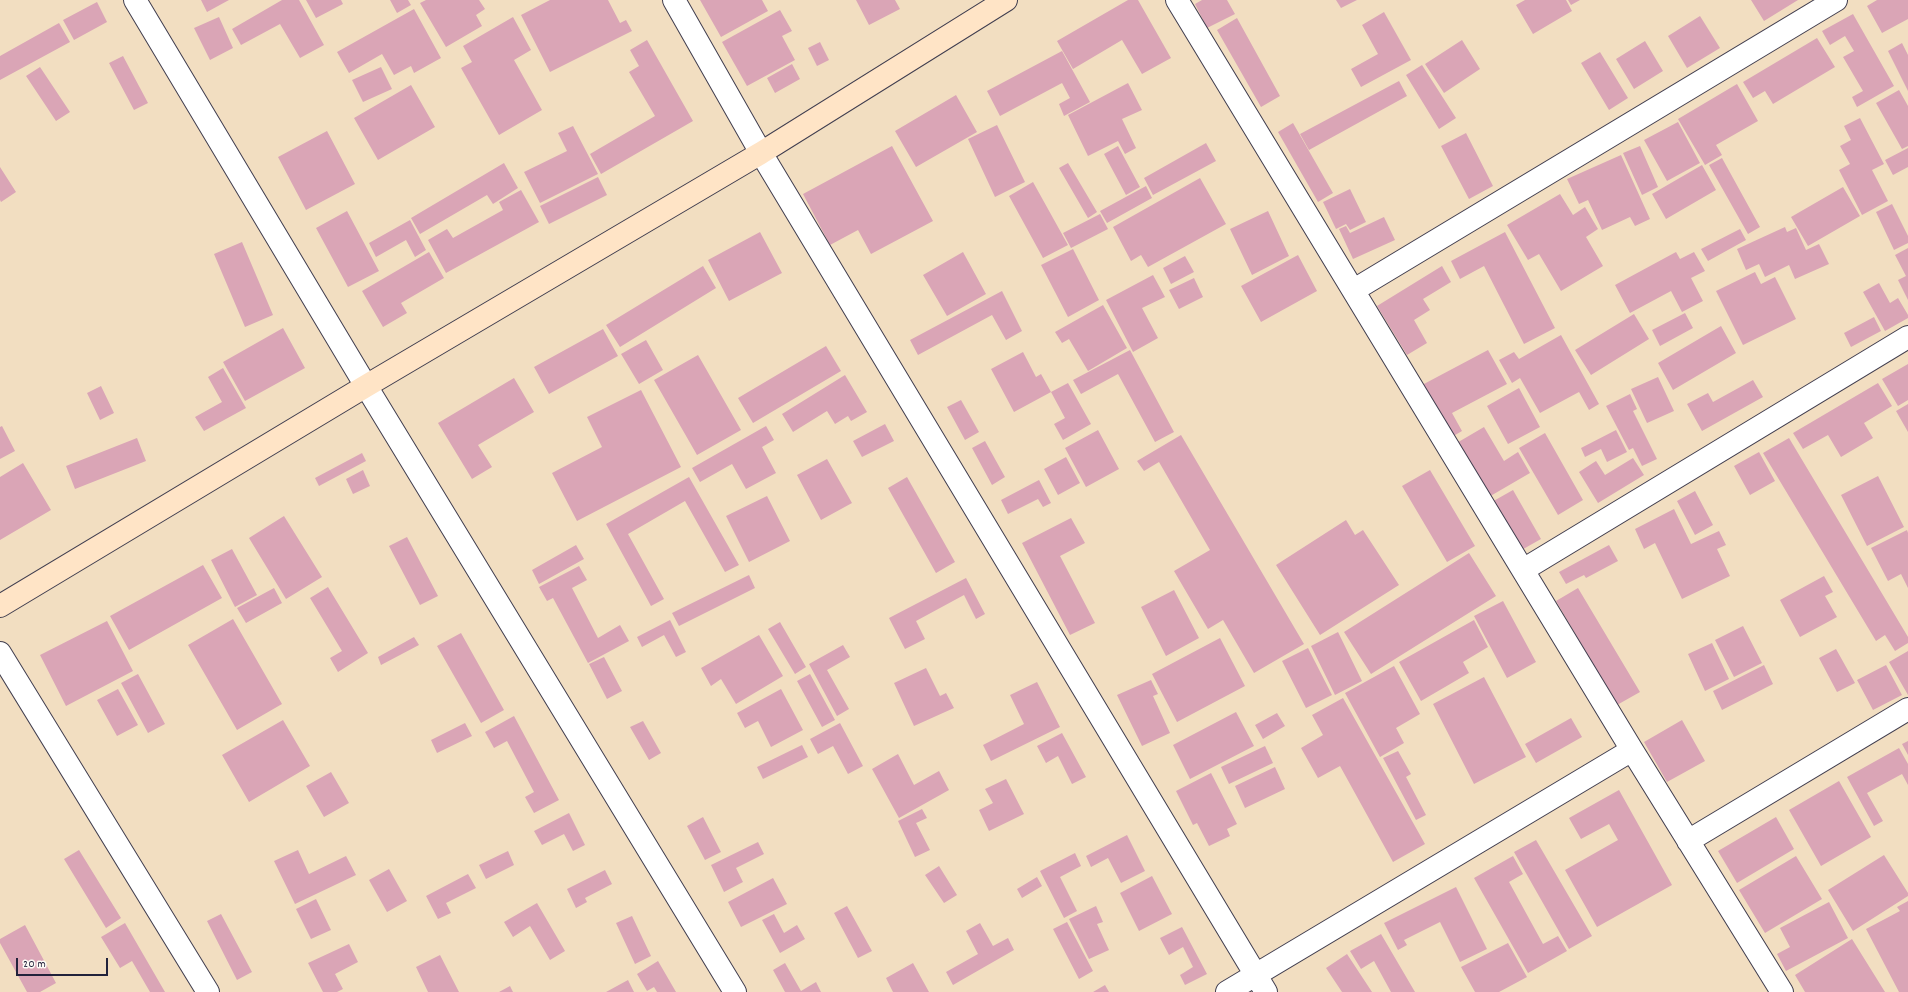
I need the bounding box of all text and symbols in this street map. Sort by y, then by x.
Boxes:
scale bar [18,950,110,976]
text: 20 m [23,956,46,973]

